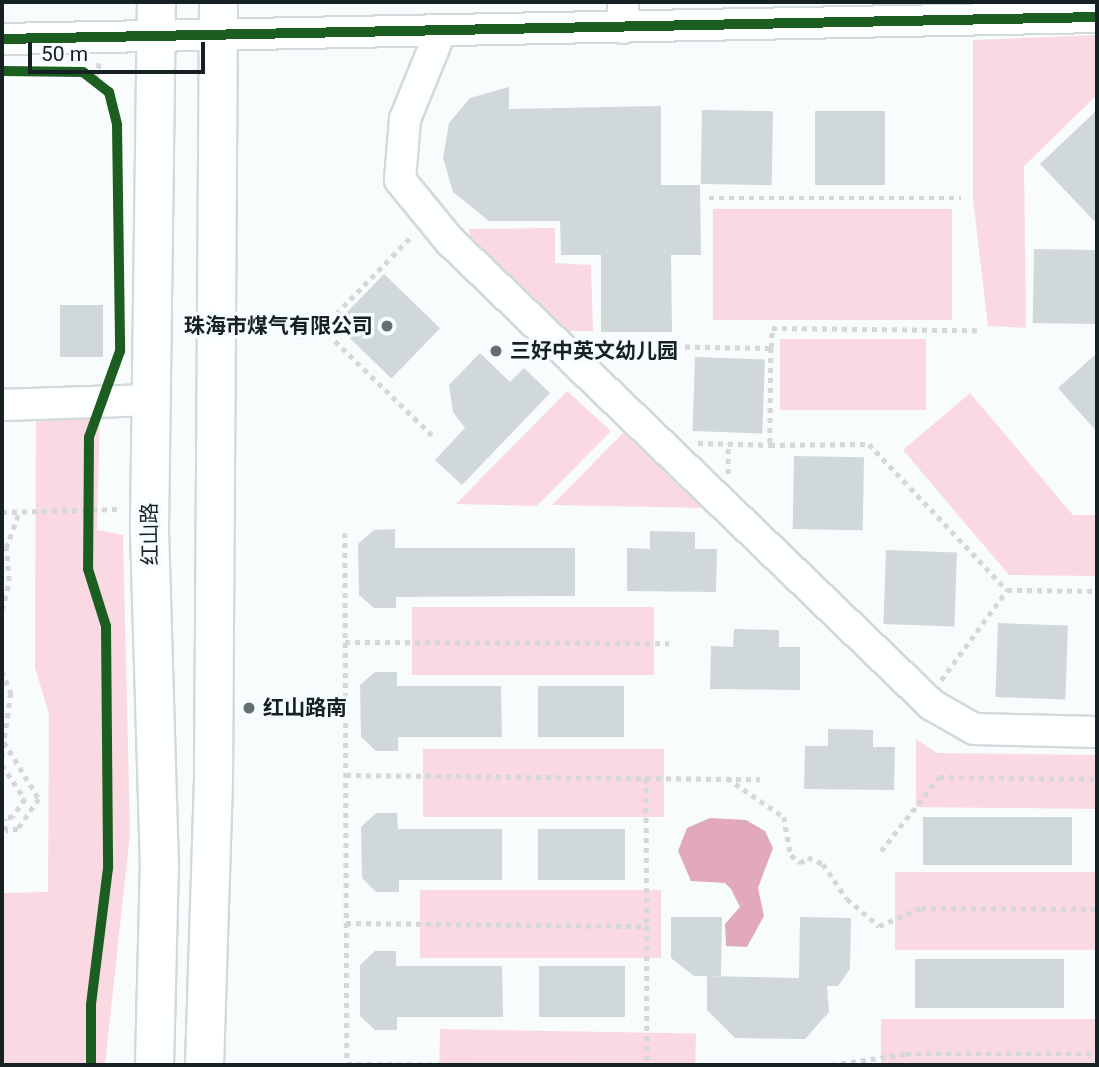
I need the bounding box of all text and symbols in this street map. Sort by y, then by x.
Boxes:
scale bar [32,28,208,72]
text: 50 m [41,42,88,66]
place label: 珠海市煤气有限公司 [184,313,373,339]
marker: 珠海市煤气有限公司 [379,318,395,334]
place label: 三好中英文幼儿园 [510,338,678,364]
marker: 三好中英文幼儿园 [488,343,504,359]
street label: 红山路 [137,502,163,566]
place label: 红山路南 [263,695,347,721]
marker: 红山路南 [241,700,257,716]

